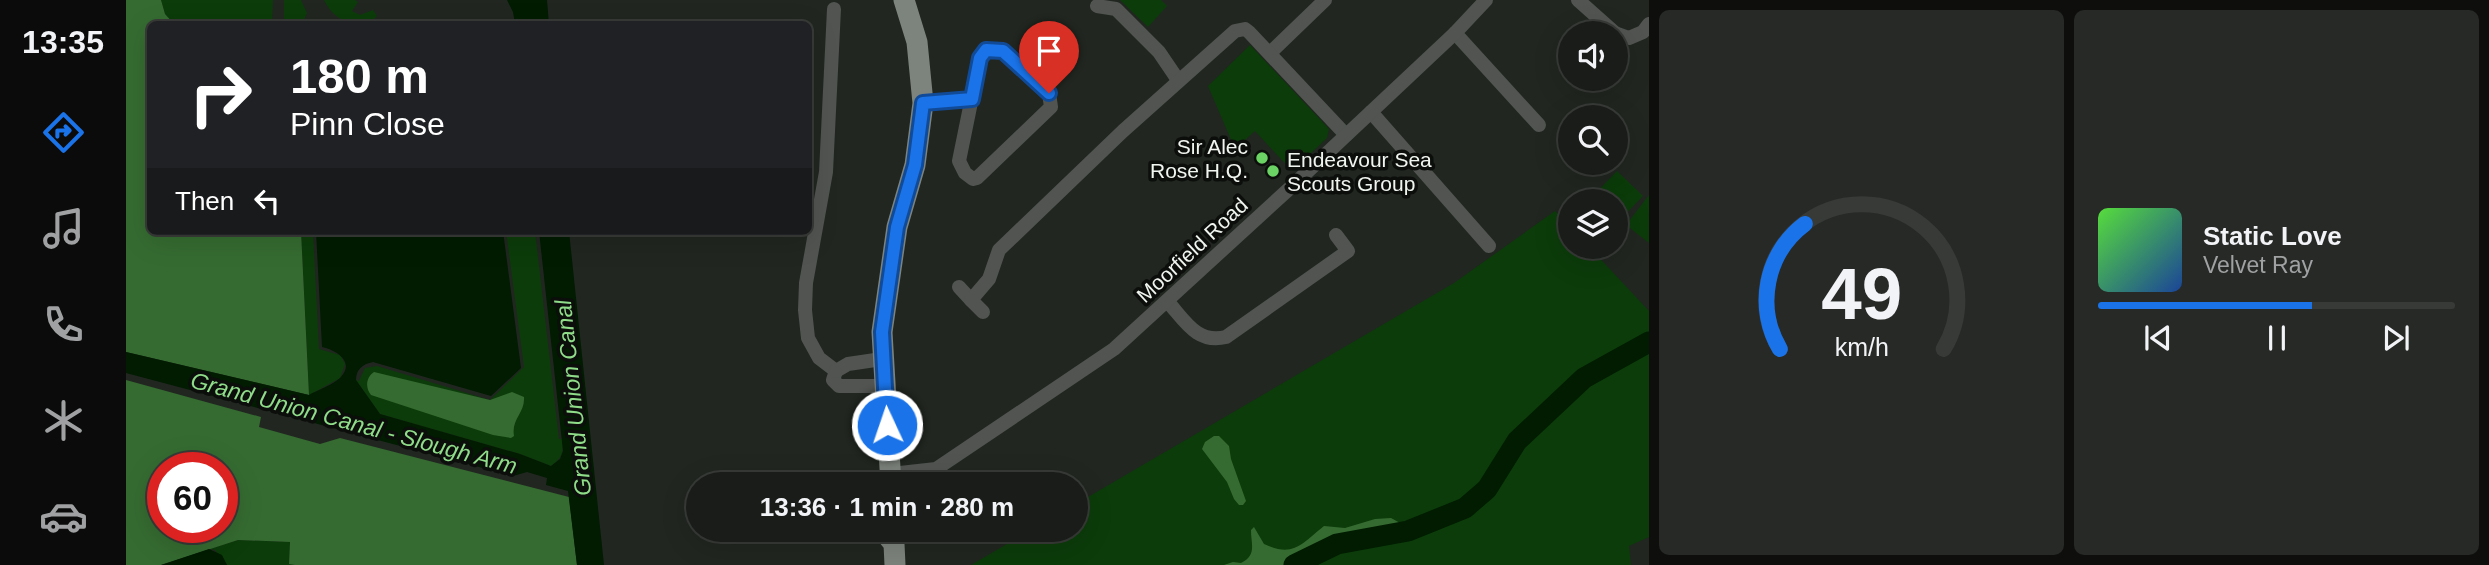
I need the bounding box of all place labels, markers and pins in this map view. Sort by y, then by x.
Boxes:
pin [1019,21,1079,93]
place label: Sir Alec Rose H.Q. [1150,135,1248,182]
place label: Endeavour Sea Scouts Group [1287,148,1432,195]
marker: Sir Alec Rose H.Q. [1254,150,1270,166]
marker: Endeavour Sea Scouts Group [1265,163,1281,179]

